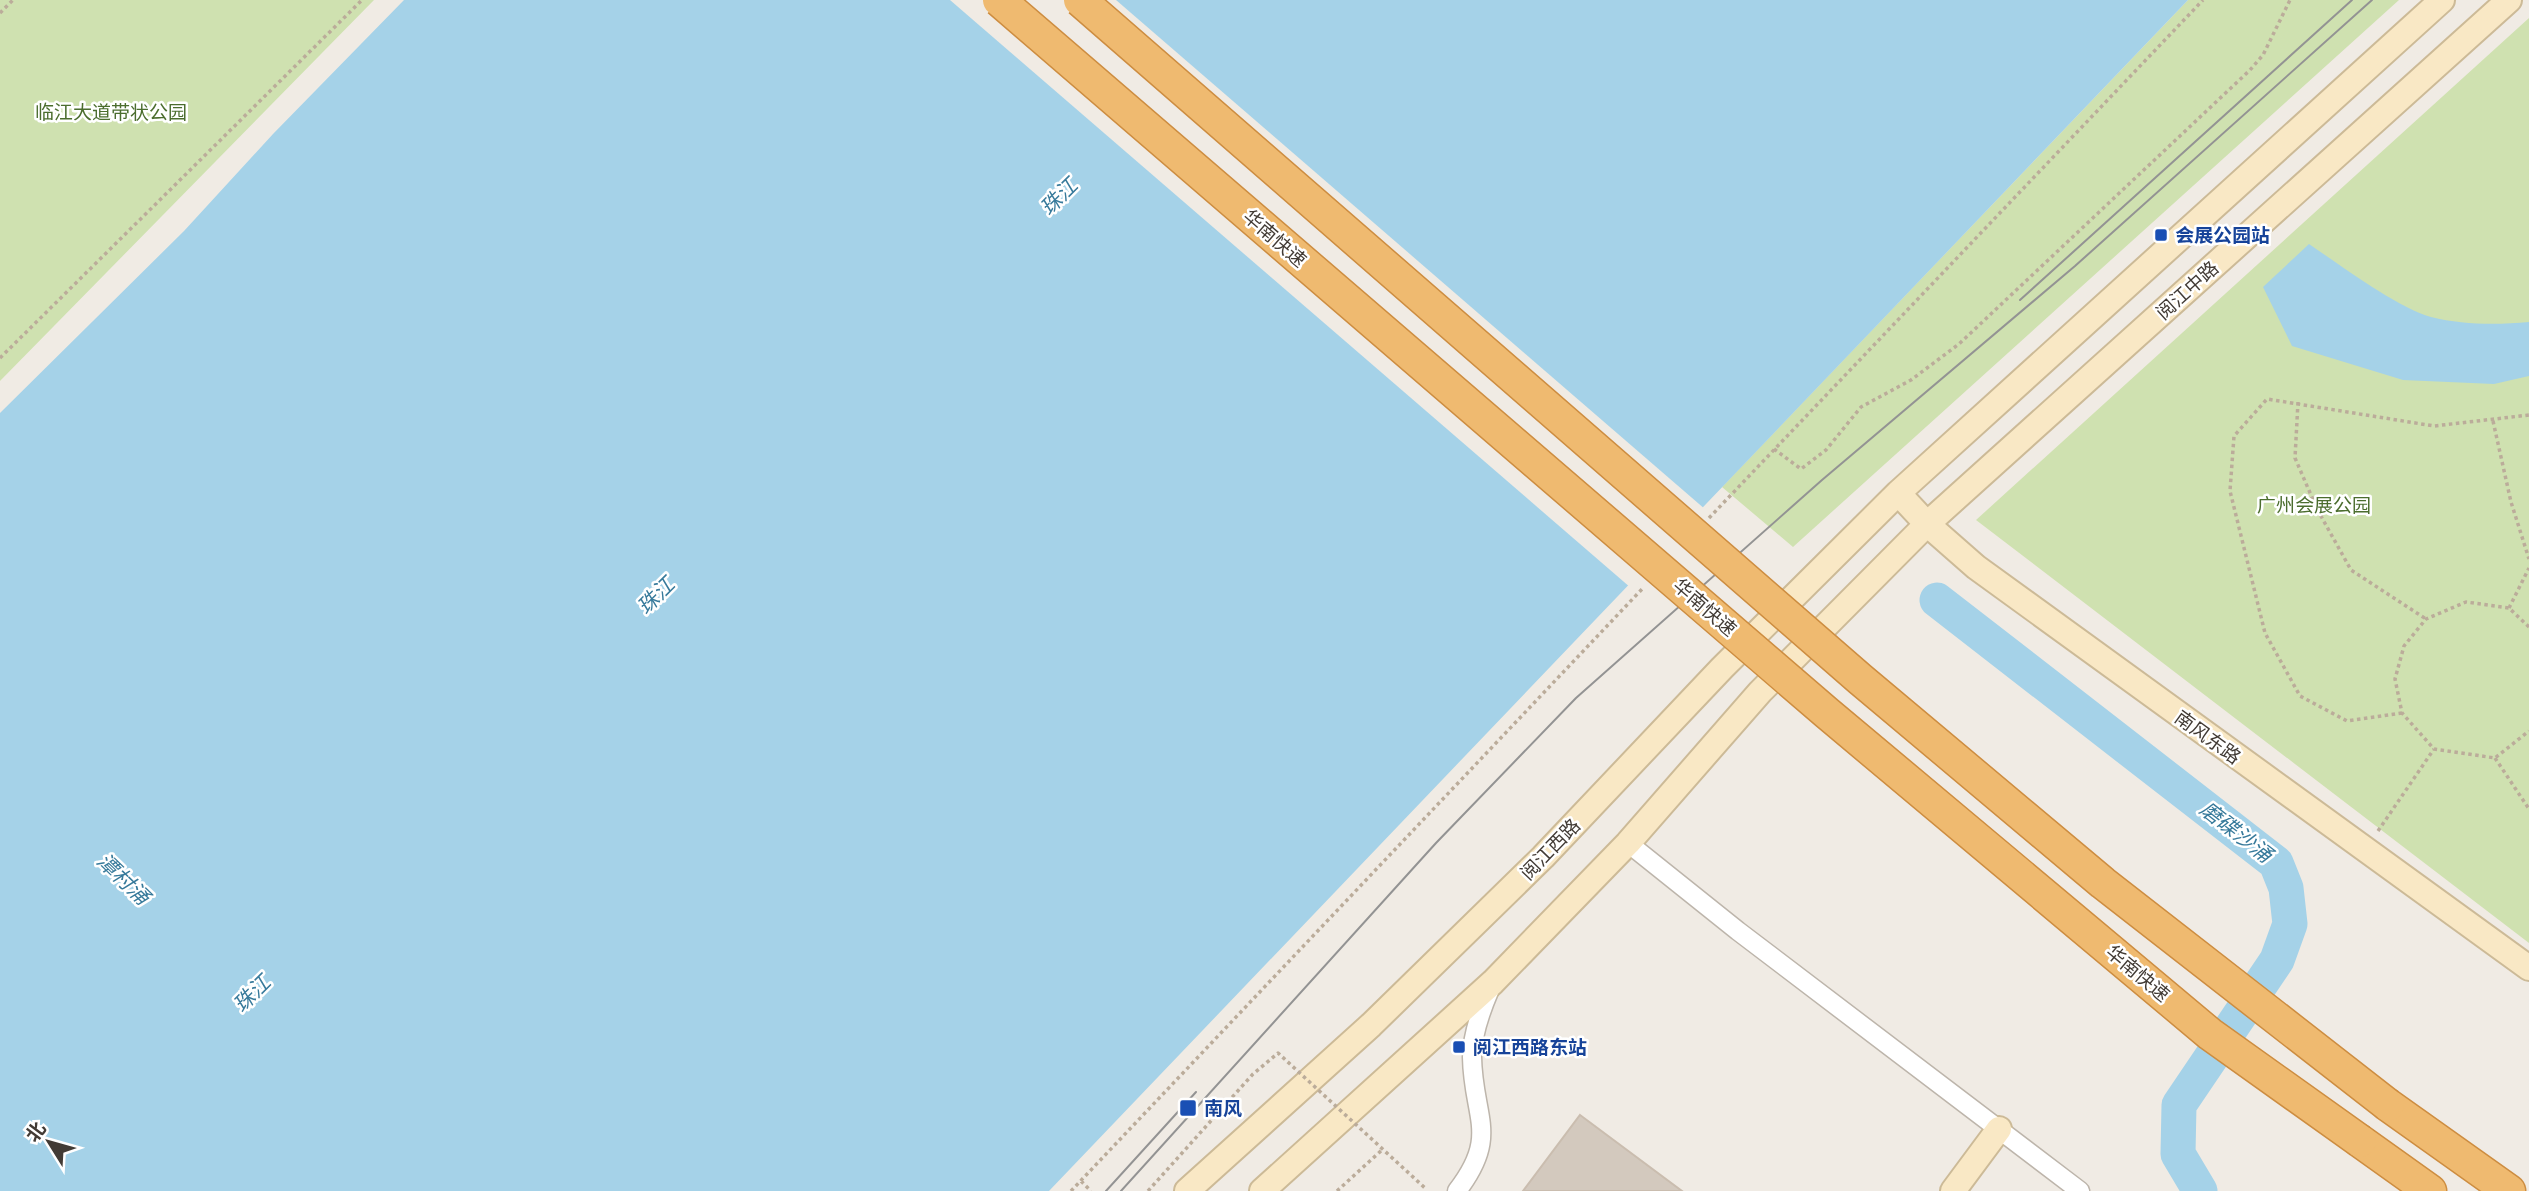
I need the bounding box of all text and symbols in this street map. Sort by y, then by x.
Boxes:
park label: 临江大道带状公园 [35,100,187,124]
water label: 珠江 [1034,171,1084,220]
street label: 华南快速 [1238,204,1312,272]
place label: 会展公园站 [2175,223,2270,247]
marker: 会展公园站 [2153,227,2169,243]
street label: 阅江中路 [2151,256,2223,324]
park label: 广州会展公园 [2257,493,2371,517]
water label: 珠江 [631,570,681,619]
street label: 华南快速 [1668,573,1742,641]
street label: 南风东路 [2170,705,2246,769]
water label: 磨碟沙涌 [2196,795,2279,869]
street label: 阅江西路 [1515,813,1585,885]
water label: 潭村涌 [92,847,157,911]
street label: 华南快速 [2101,939,2175,1007]
water label: 珠江 [227,968,277,1017]
place label: 阅江西路东站 [1473,1035,1587,1059]
marker: 阅江西路东站 [1451,1039,1467,1055]
place label: 南风 [1204,1096,1242,1120]
marker: 南风 [1178,1098,1198,1118]
north arrow [14,1107,84,1177]
text: 北 [20,1117,51,1147]

